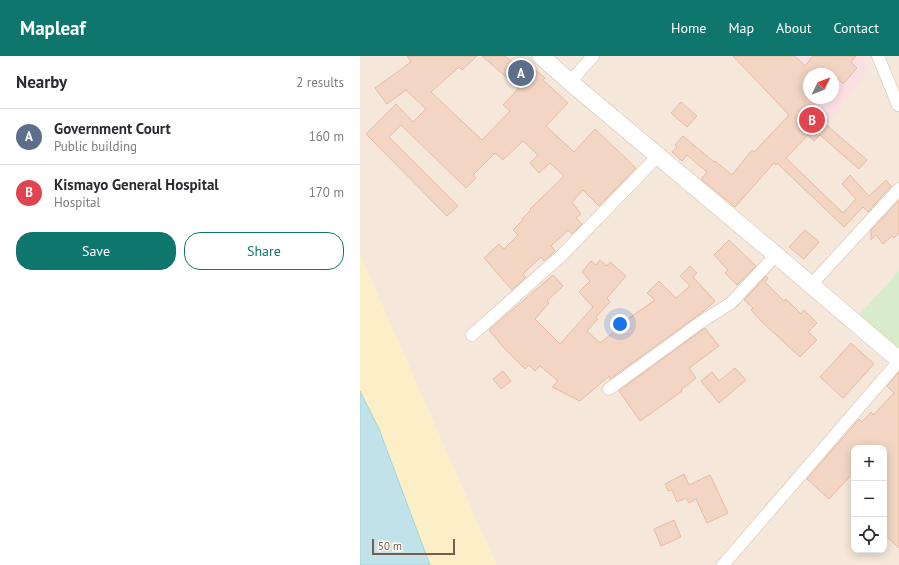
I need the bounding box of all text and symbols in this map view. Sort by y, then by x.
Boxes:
text: Mapleaf [20,16,86,40]
text: Home [671,19,706,37]
text: Map [728,19,754,37]
text: About [776,19,812,37]
text: Contact [834,19,879,37]
pin: A [508,58,534,88]
north arrow [803,68,839,104]
text: Nearby [16,71,67,93]
text: 2 results [296,74,344,91]
pin: B [799,105,825,135]
text: Government Court [54,119,171,138]
text: A [25,128,33,145]
text: 160 m [309,128,344,145]
text: Public building [54,138,137,155]
text: Kismayo General Hospital [54,175,219,194]
text: B [25,184,33,201]
text: 170 m [309,184,344,201]
text: Hospital [54,194,100,211]
button: Save [16,232,176,270]
button: Share [184,232,344,270]
your location [610,314,630,334]
map controls [851,445,887,553]
button: + [851,445,887,481]
button: − [851,481,887,517]
button: locate [851,517,887,553]
scale bar [372,537,455,556]
text: 50 m [378,539,402,553]

